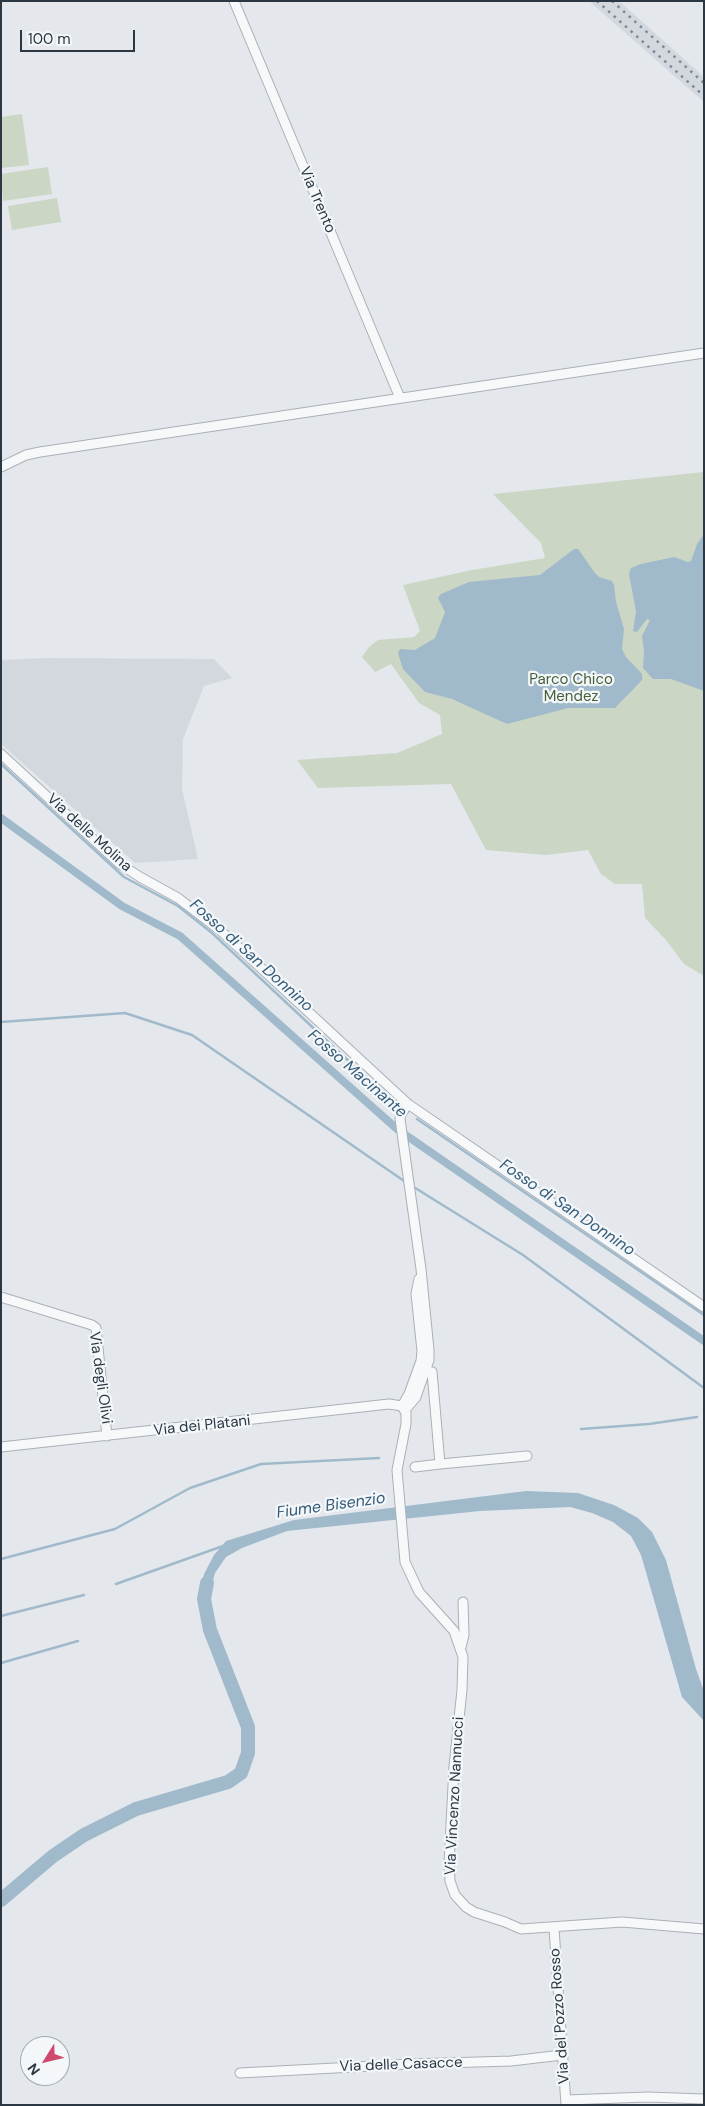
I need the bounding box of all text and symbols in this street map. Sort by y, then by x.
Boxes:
scale bar [22,20,138,52]
text: 100 m [28,29,71,49]
street label: Via Trento [295,164,339,236]
park label: Parco Chico Mendez [529,671,613,706]
street label: Via delle Molina [43,790,135,876]
water label: Fosso di San Donnino [185,896,317,1016]
water label: Fosso Macinante [304,1026,410,1122]
water label: Fosso di San Donnino [496,1156,638,1260]
street label: Via degli Olivi [85,1331,115,1425]
street label: Via dei Platani [153,1412,251,1440]
water label: Fiume Bisenzio [275,1489,387,1523]
street label: Via Vincenzo Nannucci [442,1716,468,1876]
street label: Via del Pozzo Rosso [546,1947,574,2085]
north arrow [20,2036,70,2086]
street label: Via delle Casacce [339,2054,463,2076]
text: N [23,2060,44,2079]

